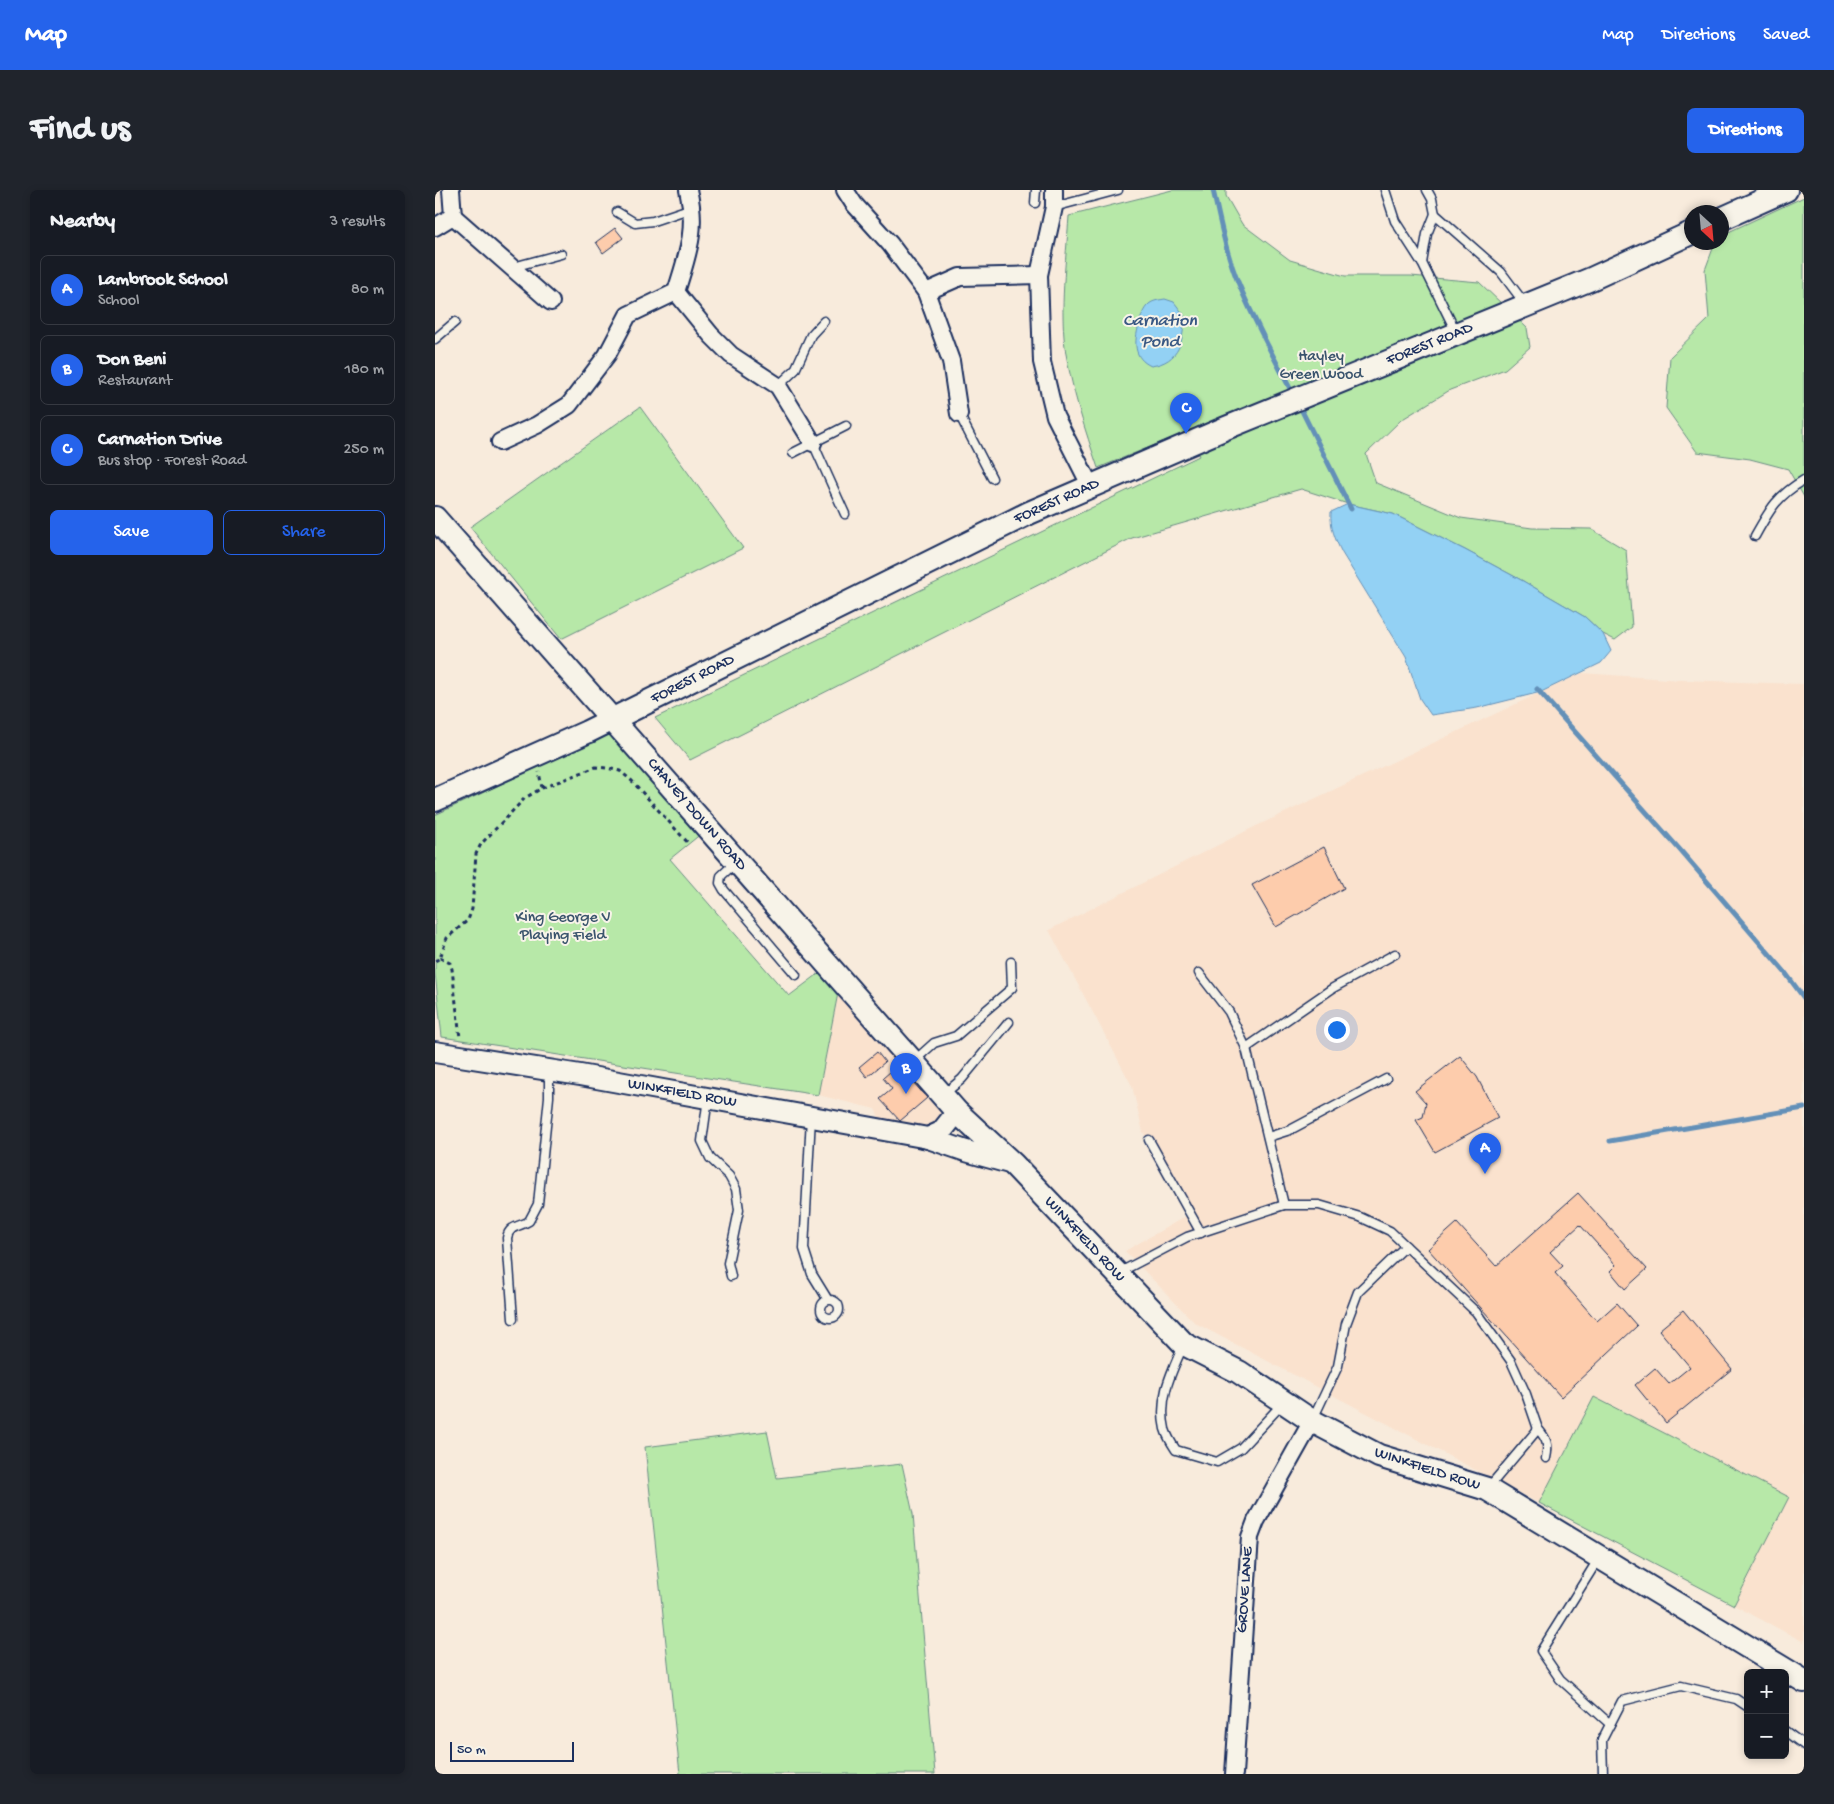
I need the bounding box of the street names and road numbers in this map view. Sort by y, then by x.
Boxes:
street label: FOREST ROAD [1383,319,1476,371]
street label: FOREST ROAD [1010,474,1103,530]
street label: FOREST ROAD [647,651,739,710]
street label: CHAVEY DOWN ROAD [642,755,750,876]
street label: WINKFIELD ROW [626,1075,738,1113]
street label: WINKFIELD ROW [1039,1193,1129,1287]
street label: WINKFIELD ROW [1372,1444,1483,1496]
street label: GROVE LANE [1234,1545,1259,1634]

